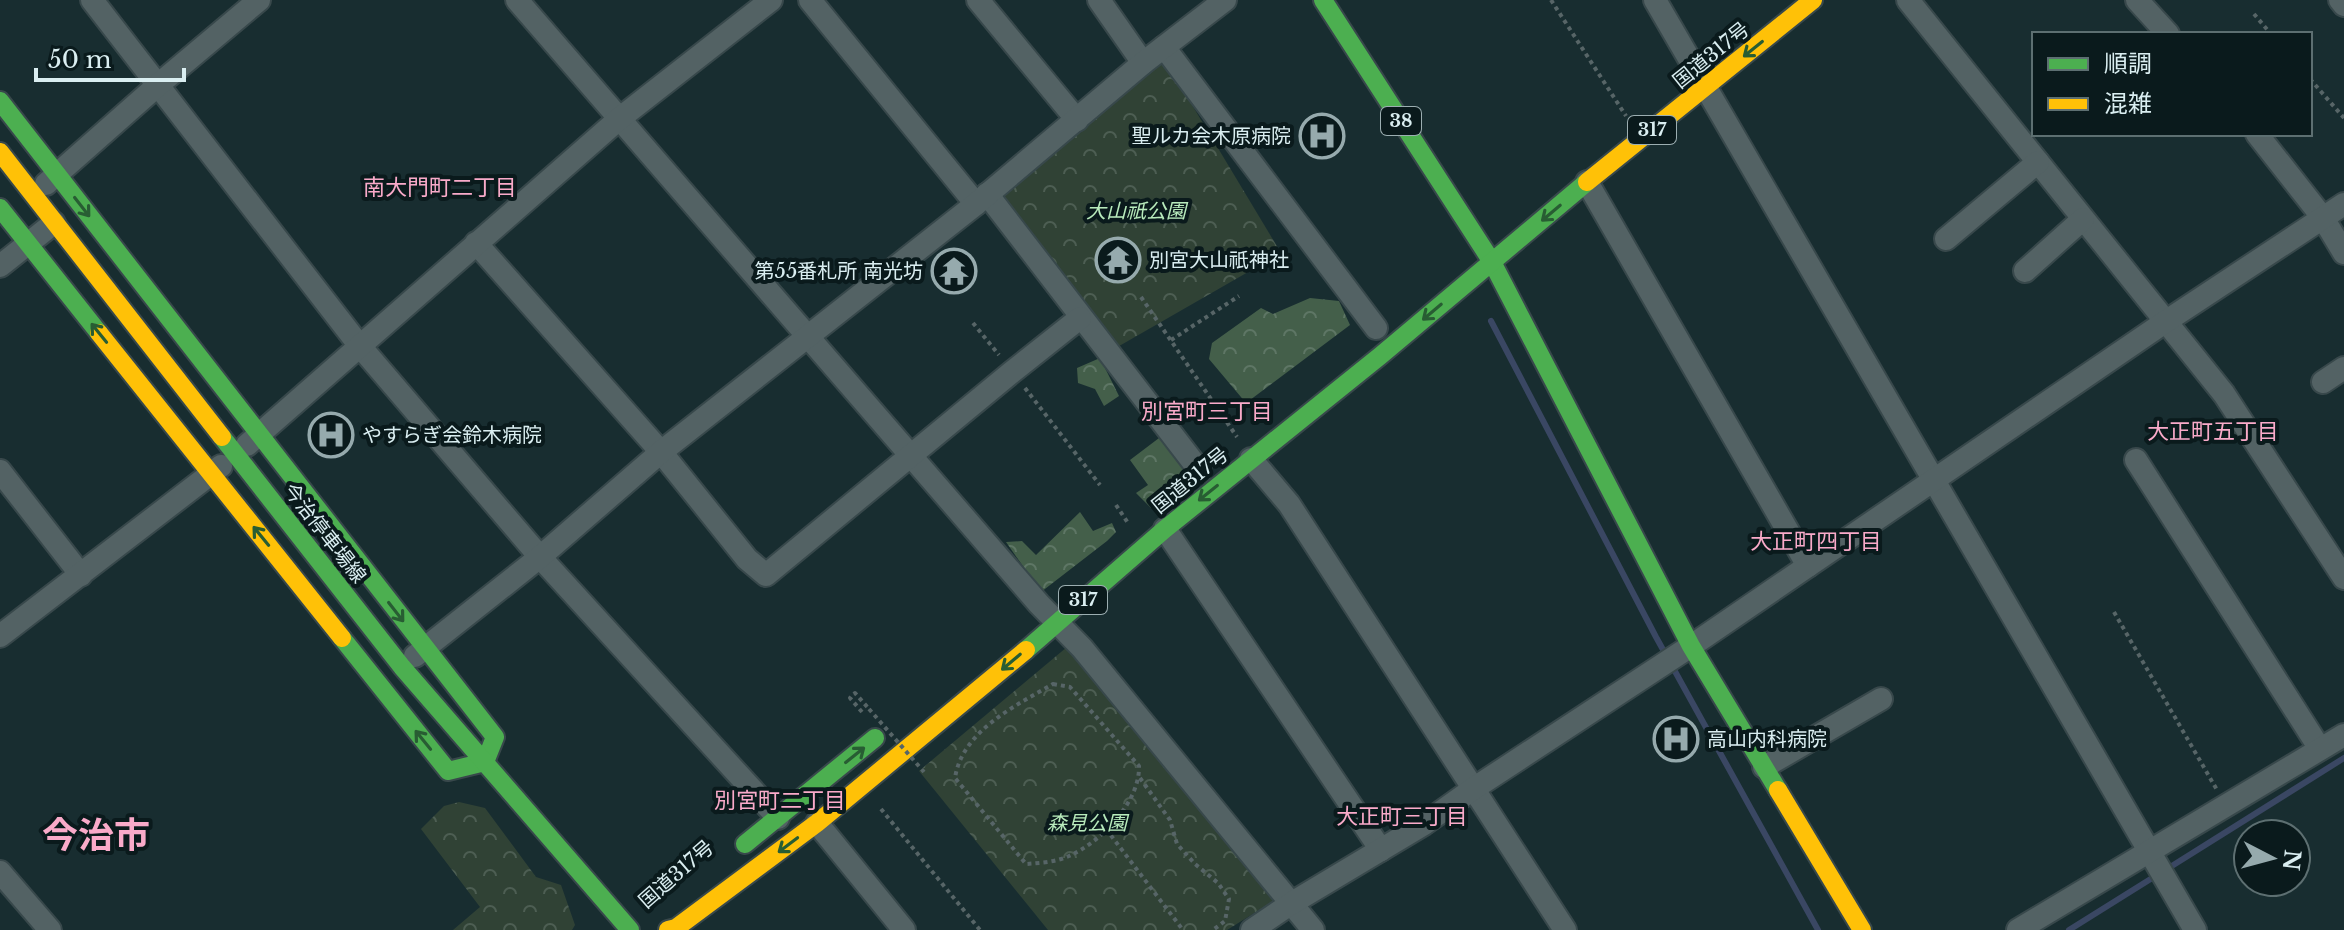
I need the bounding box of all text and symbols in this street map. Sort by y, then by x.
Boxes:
street label: 国道317号 [1668,17,1754,93]
scale bar [36,32,184,82]
legend [2032,32,2312,136]
one-way arrow [1743,40,1763,58]
text: 50 m [48,45,112,74]
text: 順調 [2104,49,2152,78]
text: 混雑 [2104,89,2152,118]
road number: 38 [1381,107,1421,135]
hospital icon: 聖ルカ会木原病院 [1298,112,1346,160]
road number: 317 [1628,116,1676,144]
place label: 聖ルカ会木原病院 [1132,124,1291,148]
district label: 南大門町二丁目 [363,174,517,201]
one-way arrow [74,196,91,217]
park label: 大山祇公園 [1086,199,1189,223]
one-way arrow [1541,204,1561,222]
temple icon: 別宮大山祇神社 [1094,236,1142,284]
temple icon: 第55番札所 南光坊 [930,247,978,295]
place label: 別宮大山祇神社 [1149,248,1289,272]
place label: 第55番札所 南光坊 [755,259,923,283]
one-way arrow [1423,303,1443,321]
one-way arrow [90,323,108,344]
district label: 別宮町三丁目 [1141,398,1273,425]
hospital icon: やすらぎ会鈴木病院 [307,411,355,459]
district label: 大正町五丁目 [2147,418,2279,445]
place label: やすらぎ会鈴木病院 [362,423,542,447]
street label: 国道317号 [1147,442,1233,518]
street label: 今治停車場線 [279,478,371,588]
one-way arrow [1199,484,1219,502]
one-way arrow [252,526,270,547]
district label: 大正町四丁目 [1750,528,1882,555]
road number: 317 [1059,586,1107,614]
one-way arrow [387,601,404,622]
one-way arrow [1001,653,1022,671]
hospital icon: 高山内科病院 [1652,715,1700,763]
place label: 高山内科病院 [1707,727,1827,751]
one-way arrow [415,730,432,751]
one-way arrow [844,746,865,764]
district label: 別宮町二丁目 [714,787,846,814]
district label: 大正町三丁目 [1336,803,1468,830]
park label: 森見公園 [1047,811,1130,835]
district label: 今治市 [42,813,150,858]
north arrow [2232,818,2312,898]
street label: 国道317号 [634,835,718,913]
one-way arrow [778,836,799,853]
text: N [2277,848,2306,872]

